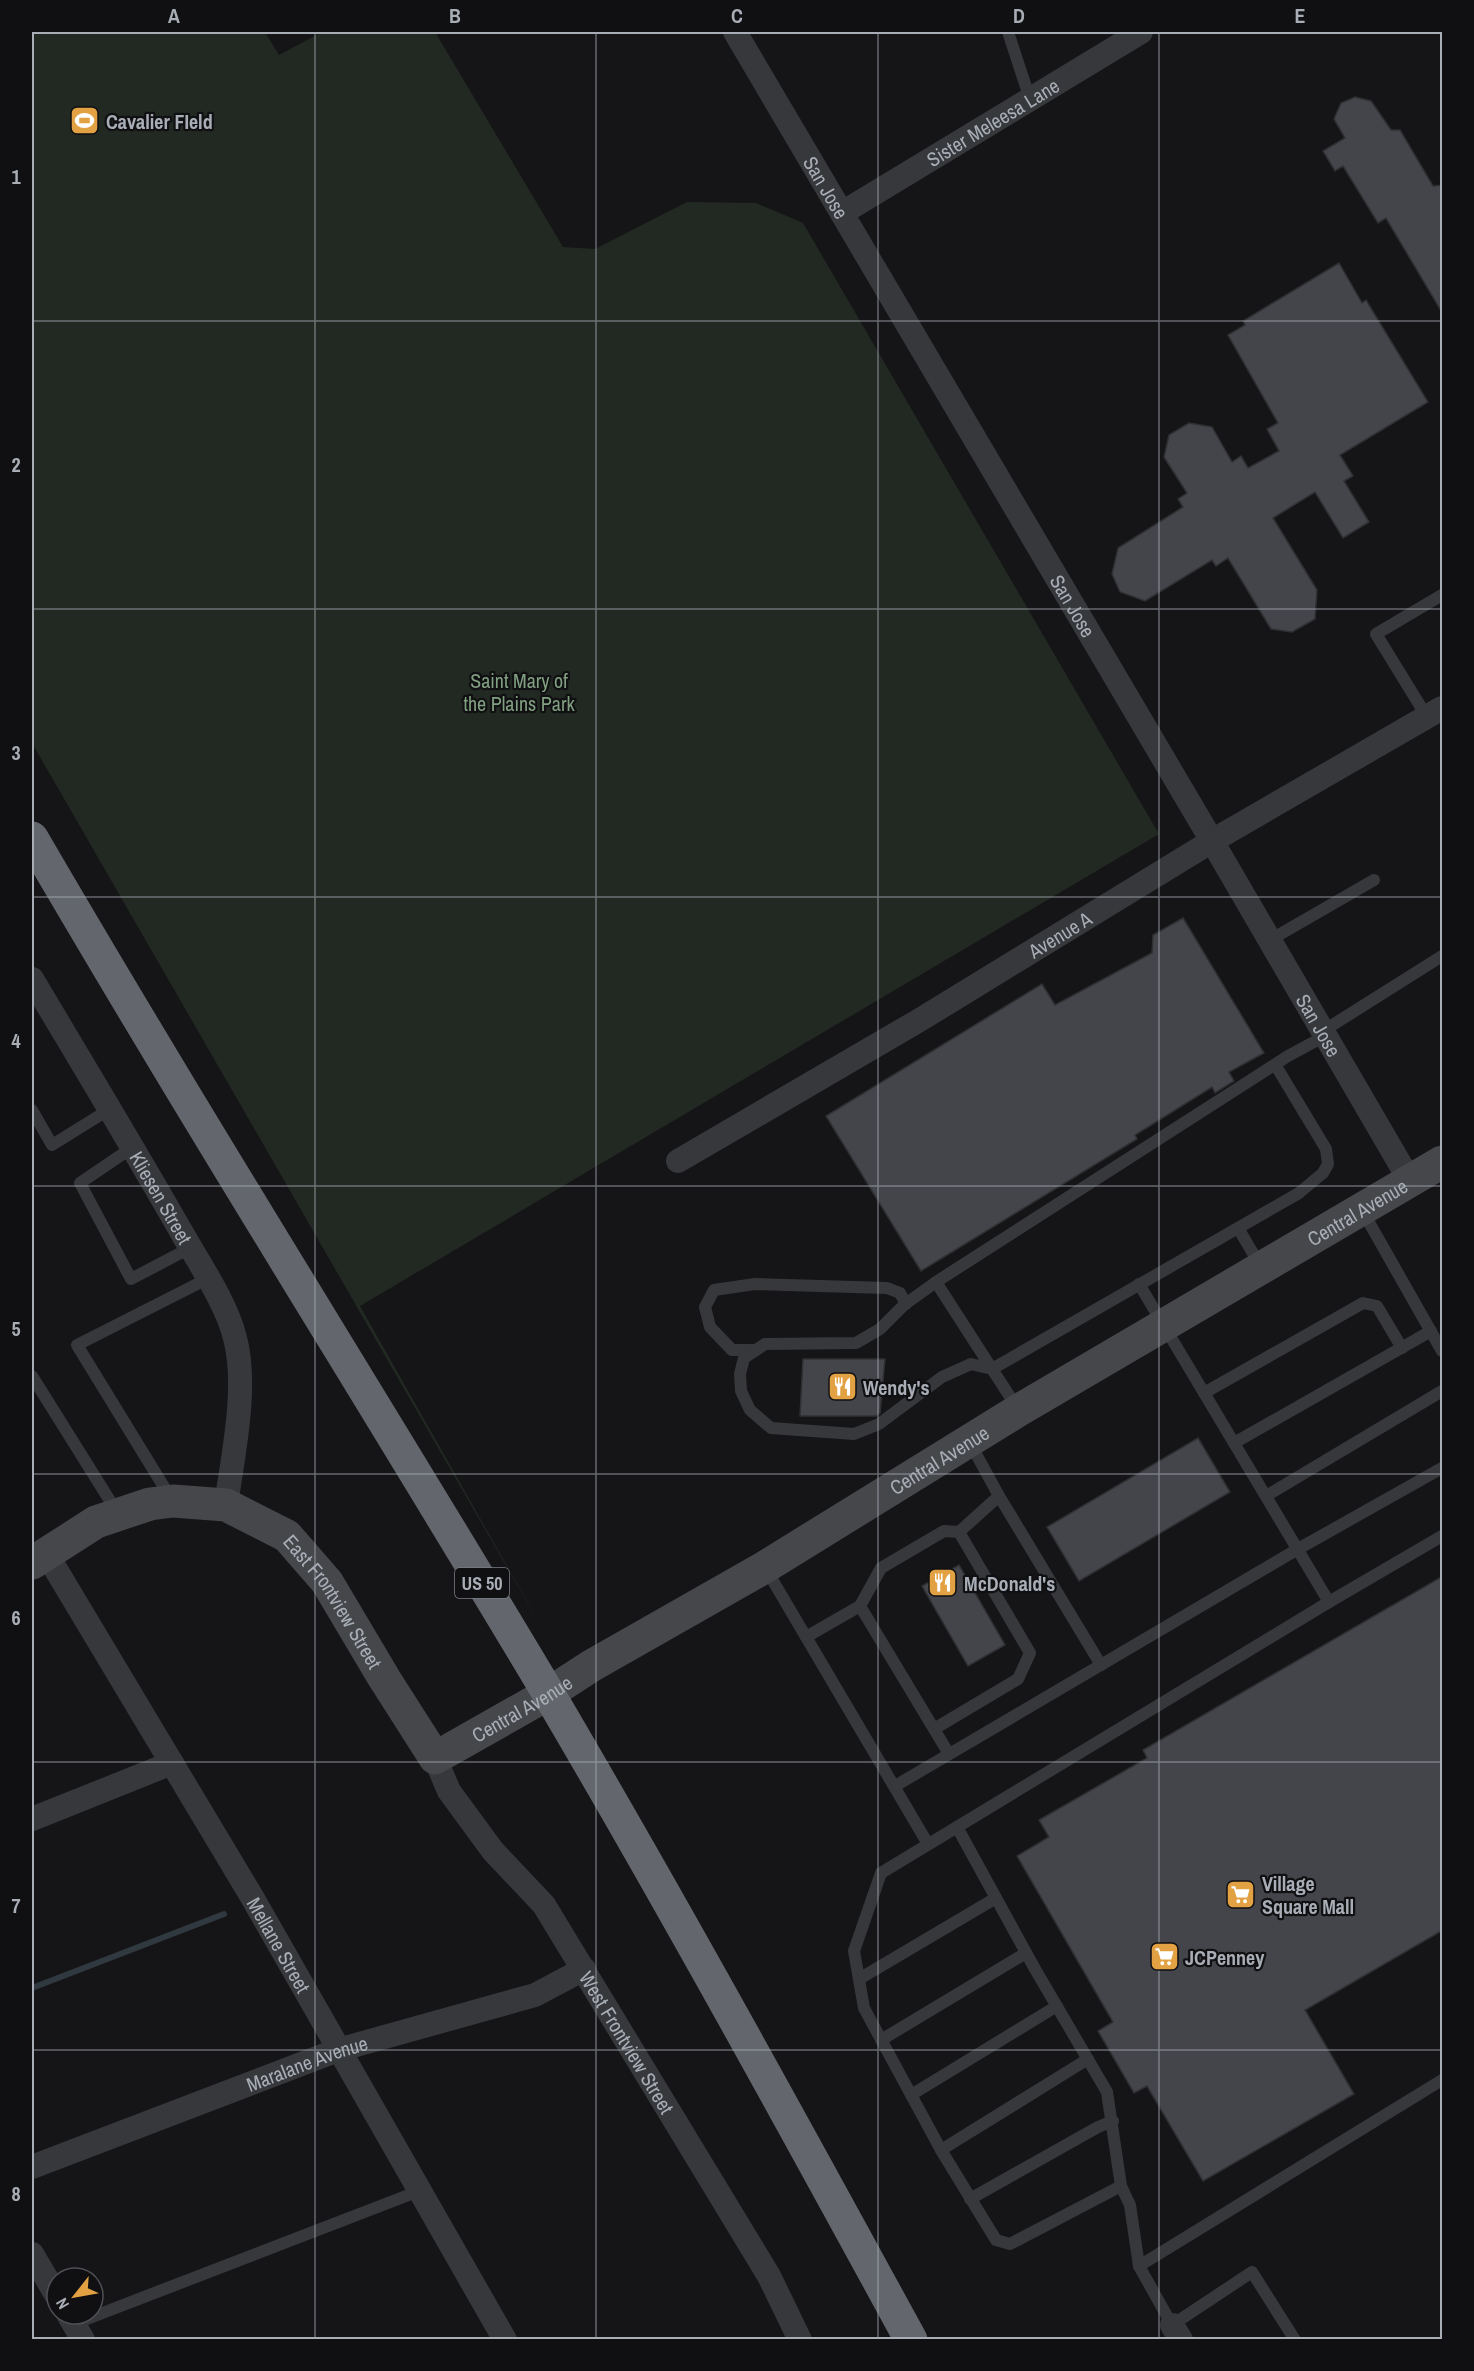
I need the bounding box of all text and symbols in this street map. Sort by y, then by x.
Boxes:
text: A [168,2,180,29]
text: B [449,2,461,29]
text: C [731,2,743,29]
text: D [1013,2,1025,29]
text: E [1295,2,1306,29]
street label: Sister Meleesa Lane [921,71,1064,172]
sports icon: Cavalier FIeld [69,105,101,137]
place label: Cavalier FIeld [106,108,213,135]
street label: San Jose [797,151,855,223]
text: 1 [11,163,21,190]
text: 2 [11,451,21,478]
street label: San Jose [1044,569,1102,642]
park label: Saint Mary of the Plains Park [463,667,575,717]
text: 3 [11,739,21,766]
street label: Avenue A [1022,904,1097,965]
street label: San Jose [1290,989,1348,1061]
text: 4 [11,1027,21,1054]
street label: Kliesen Street [124,1146,199,1249]
street label: Central Avenue [1302,1172,1412,1252]
text: 5 [11,1315,21,1342]
restaurant icon: Wendy's [826,1371,858,1403]
place label: Wendy's [863,1374,930,1401]
street label: Central Avenue [884,1419,994,1500]
street label: East Frontview Street [278,1528,389,1674]
restaurant icon: McDonald's [927,1567,959,1599]
road number: US 50 [455,1568,509,1598]
place label: McDonald's [964,1570,1055,1597]
text: 6 [11,1604,21,1631]
street label: Central Avenue [467,1669,577,1748]
place label: Village Square Mall [1262,1870,1354,1920]
supermarket icon: Village Square Mall [1225,1879,1257,1911]
text: 7 [11,1892,21,1919]
street label: Mellane Street [241,1892,317,1998]
supermarket icon: JCPenney [1148,1941,1180,1973]
place label: JCPenney [1185,1944,1265,1971]
street label: West Frontview Street [574,1966,681,2119]
street label: Maralane Avenue [242,2029,371,2097]
text: 8 [11,2180,21,2207]
north arrow [45,2266,105,2326]
text: N [50,2294,74,2313]

